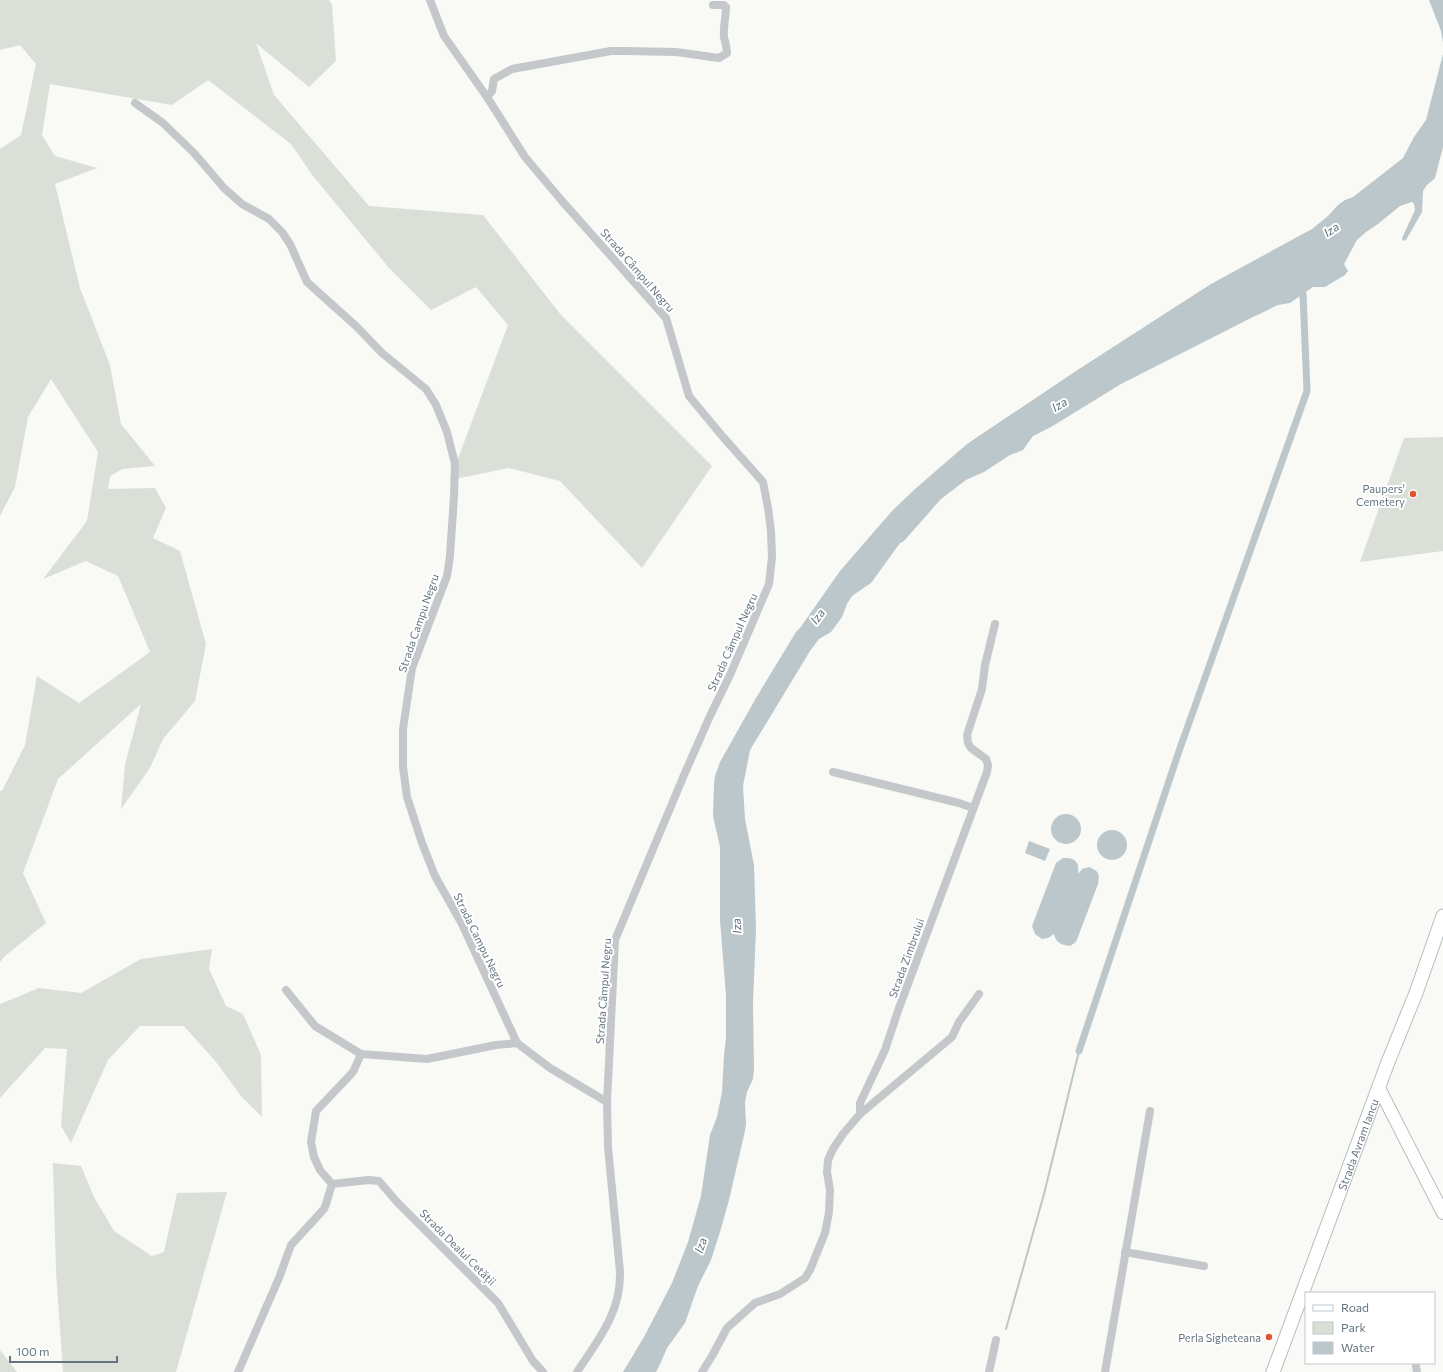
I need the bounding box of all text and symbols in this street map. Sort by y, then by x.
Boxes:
water label: Iza [1321,219,1341,239]
street label: Strada Câmpul Negru [598,226,678,314]
water label: Iza [1049,394,1069,414]
place label: Paupers' Cemetery [1356,482,1405,508]
marker: Paupers' Cemetery [1408,489,1418,499]
street label: Strada Campu Negru [395,572,441,674]
street label: Strada Câmpul Negru [704,591,760,693]
water label: Iza [807,606,827,626]
street label: Strada Campu Negru [452,891,508,989]
street label: Strada Zimbrului [886,916,926,1000]
water label: Iza [728,918,744,934]
street label: Strada Câmpul Negru [593,938,613,1044]
street label: Strada Avram Iancu [1335,1097,1380,1192]
street label: Strada Dealul Cetății [417,1206,499,1289]
water label: Iza [691,1235,709,1255]
legend [1305,1292,1435,1364]
text: Road [1341,1300,1369,1314]
text: Park [1341,1320,1367,1334]
place label: Perla Sigheteana [1178,1331,1261,1344]
marker: Perla Sigheteana [1264,1332,1274,1342]
scale bar [10,1338,117,1364]
text: Water [1341,1340,1375,1354]
text: 100 m [16,1344,50,1358]

